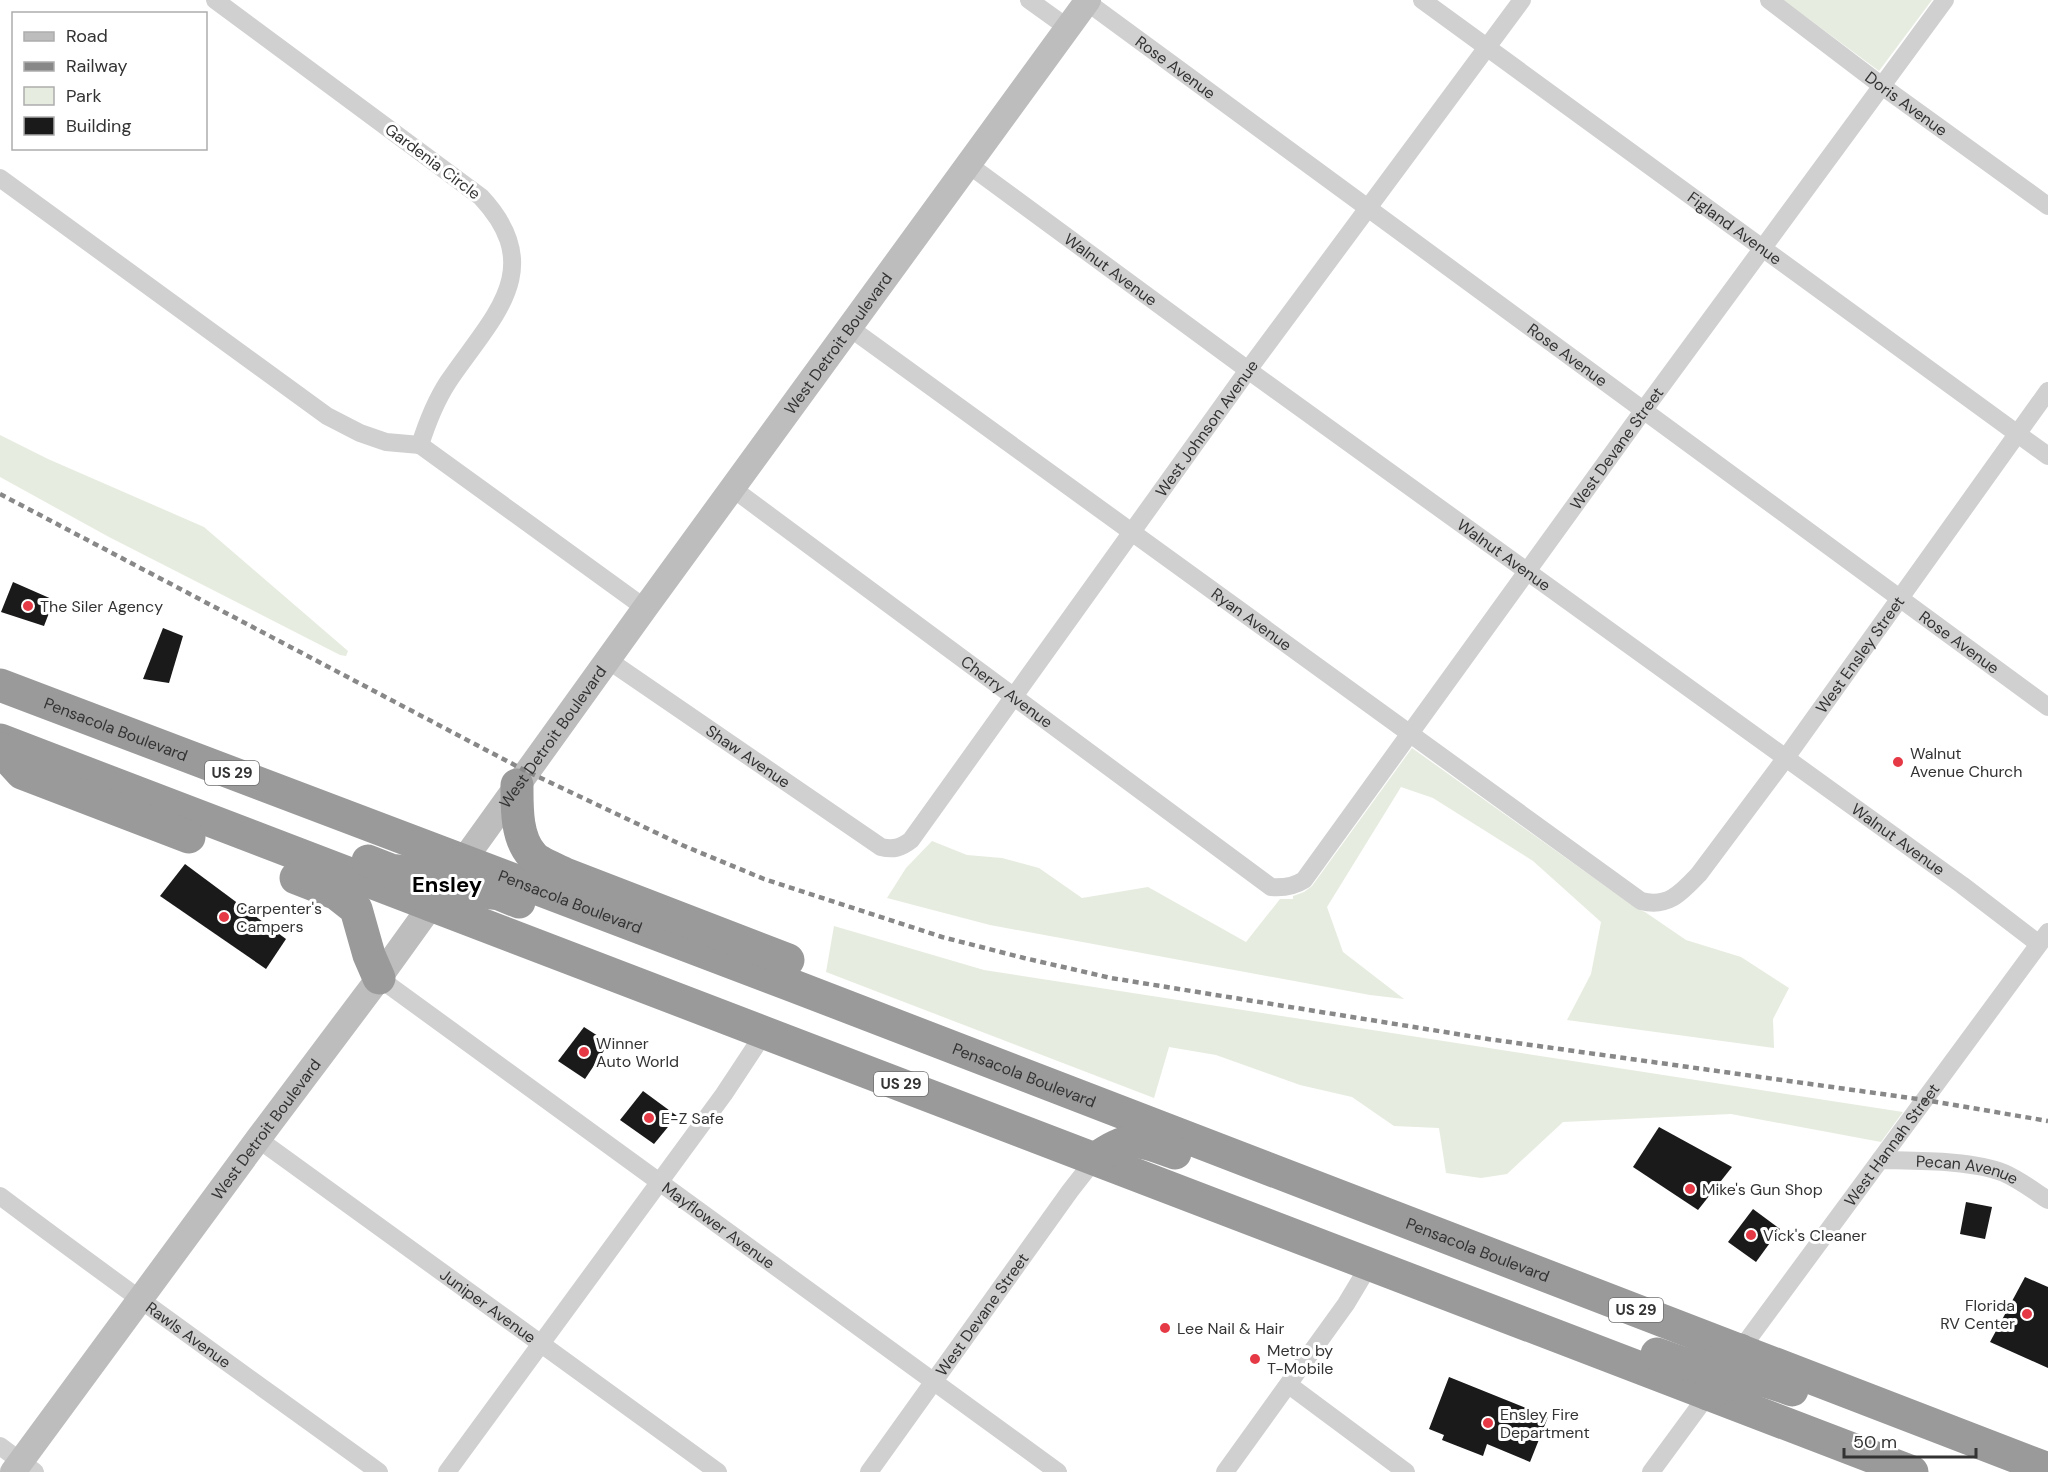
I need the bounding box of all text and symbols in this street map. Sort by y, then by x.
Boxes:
legend [12,12,207,150]
text: Road [66,24,108,48]
street label: Rose Avenue [1131,31,1220,104]
text: Railway [66,54,128,78]
street label: Doris Avenue [1861,67,1951,141]
text: Park [66,84,102,108]
text: Building [66,114,131,138]
street label: Gardenia Circle [381,119,485,204]
street label: Figland Avenue [1683,187,1786,270]
street label: Walnut Avenue [1060,228,1161,311]
street label: West Detroit Boulevard [779,268,897,419]
street label: Rose Avenue [1523,319,1612,391]
street label: West Johnson Avenue [1151,356,1263,501]
street label: West Devane Street [1565,383,1668,514]
street label: Walnut Avenue [1453,514,1555,596]
street label: Ryan Avenue [1207,583,1296,656]
street label: West Ensley Street [1811,592,1909,718]
place label: The Siler Agency [40,596,163,617]
marker: The Siler Agency [21,599,35,613]
street label: Rose Avenue [1915,606,2003,679]
street label: Cherry Avenue [956,651,1057,733]
street label: West Detroit Boulevard [495,662,611,812]
street label: Pensacola Boulevard [41,693,191,766]
street label: Shaw Avenue [702,720,794,793]
place label: Walnut Avenue Church [1910,743,2022,782]
marker: Walnut Avenue Church [1891,755,1905,769]
road number: US 29 [205,761,259,785]
street label: Walnut Avenue [1847,799,1949,880]
street label: Pensacola Boulevard [495,865,645,939]
district label: Ensley [412,870,482,899]
place label: Carpenter's Campers [236,898,322,937]
marker: Carpenter's Campers [217,910,231,924]
place label: Winner Auto World [596,1033,679,1072]
street label: Pensacola Boulevard [949,1038,1099,1112]
marker: Winner Auto World [577,1045,591,1059]
street label: West Detroit Boulevard [207,1055,326,1204]
road number: US 29 [874,1072,928,1096]
street label: West Hannah Street [1840,1079,1944,1210]
place label: E-Z Safe [661,1108,724,1129]
marker: E-Z Safe [642,1111,656,1125]
street label: Pecan Avenue [1916,1151,2022,1189]
street label: Mayflower Avenue [658,1177,779,1274]
place label: Mike's Gun Shop [1702,1179,1823,1200]
marker: Mike's Gun Shop [1683,1182,1697,1196]
street label: Pensacola Boulevard [1403,1213,1552,1287]
place label: Vick's Cleaner [1763,1225,1867,1246]
marker: Vick's Cleaner [1744,1228,1758,1242]
street label: West Devane Street [931,1249,1033,1380]
street label: Juniper Avenue [435,1264,540,1348]
place label: Florida RV Center [1940,1295,2015,1334]
street label: Rawls Avenue [141,1297,235,1373]
road number: US 29 [1609,1298,1663,1322]
marker: Florida RV Center [2020,1307,2034,1321]
place label: Lee Nail & Hair [1177,1318,1284,1339]
marker: Lee Nail & Hair [1158,1321,1172,1335]
place label: Metro by T-Mobile [1267,1340,1333,1379]
marker: Metro by T-Mobile [1248,1352,1262,1366]
place label: Ensley Fire Department [1500,1404,1590,1443]
marker: Ensley Fire Department [1481,1416,1495,1430]
scale bar [1844,1421,1976,1459]
text: 50 m [1853,1430,1897,1454]

